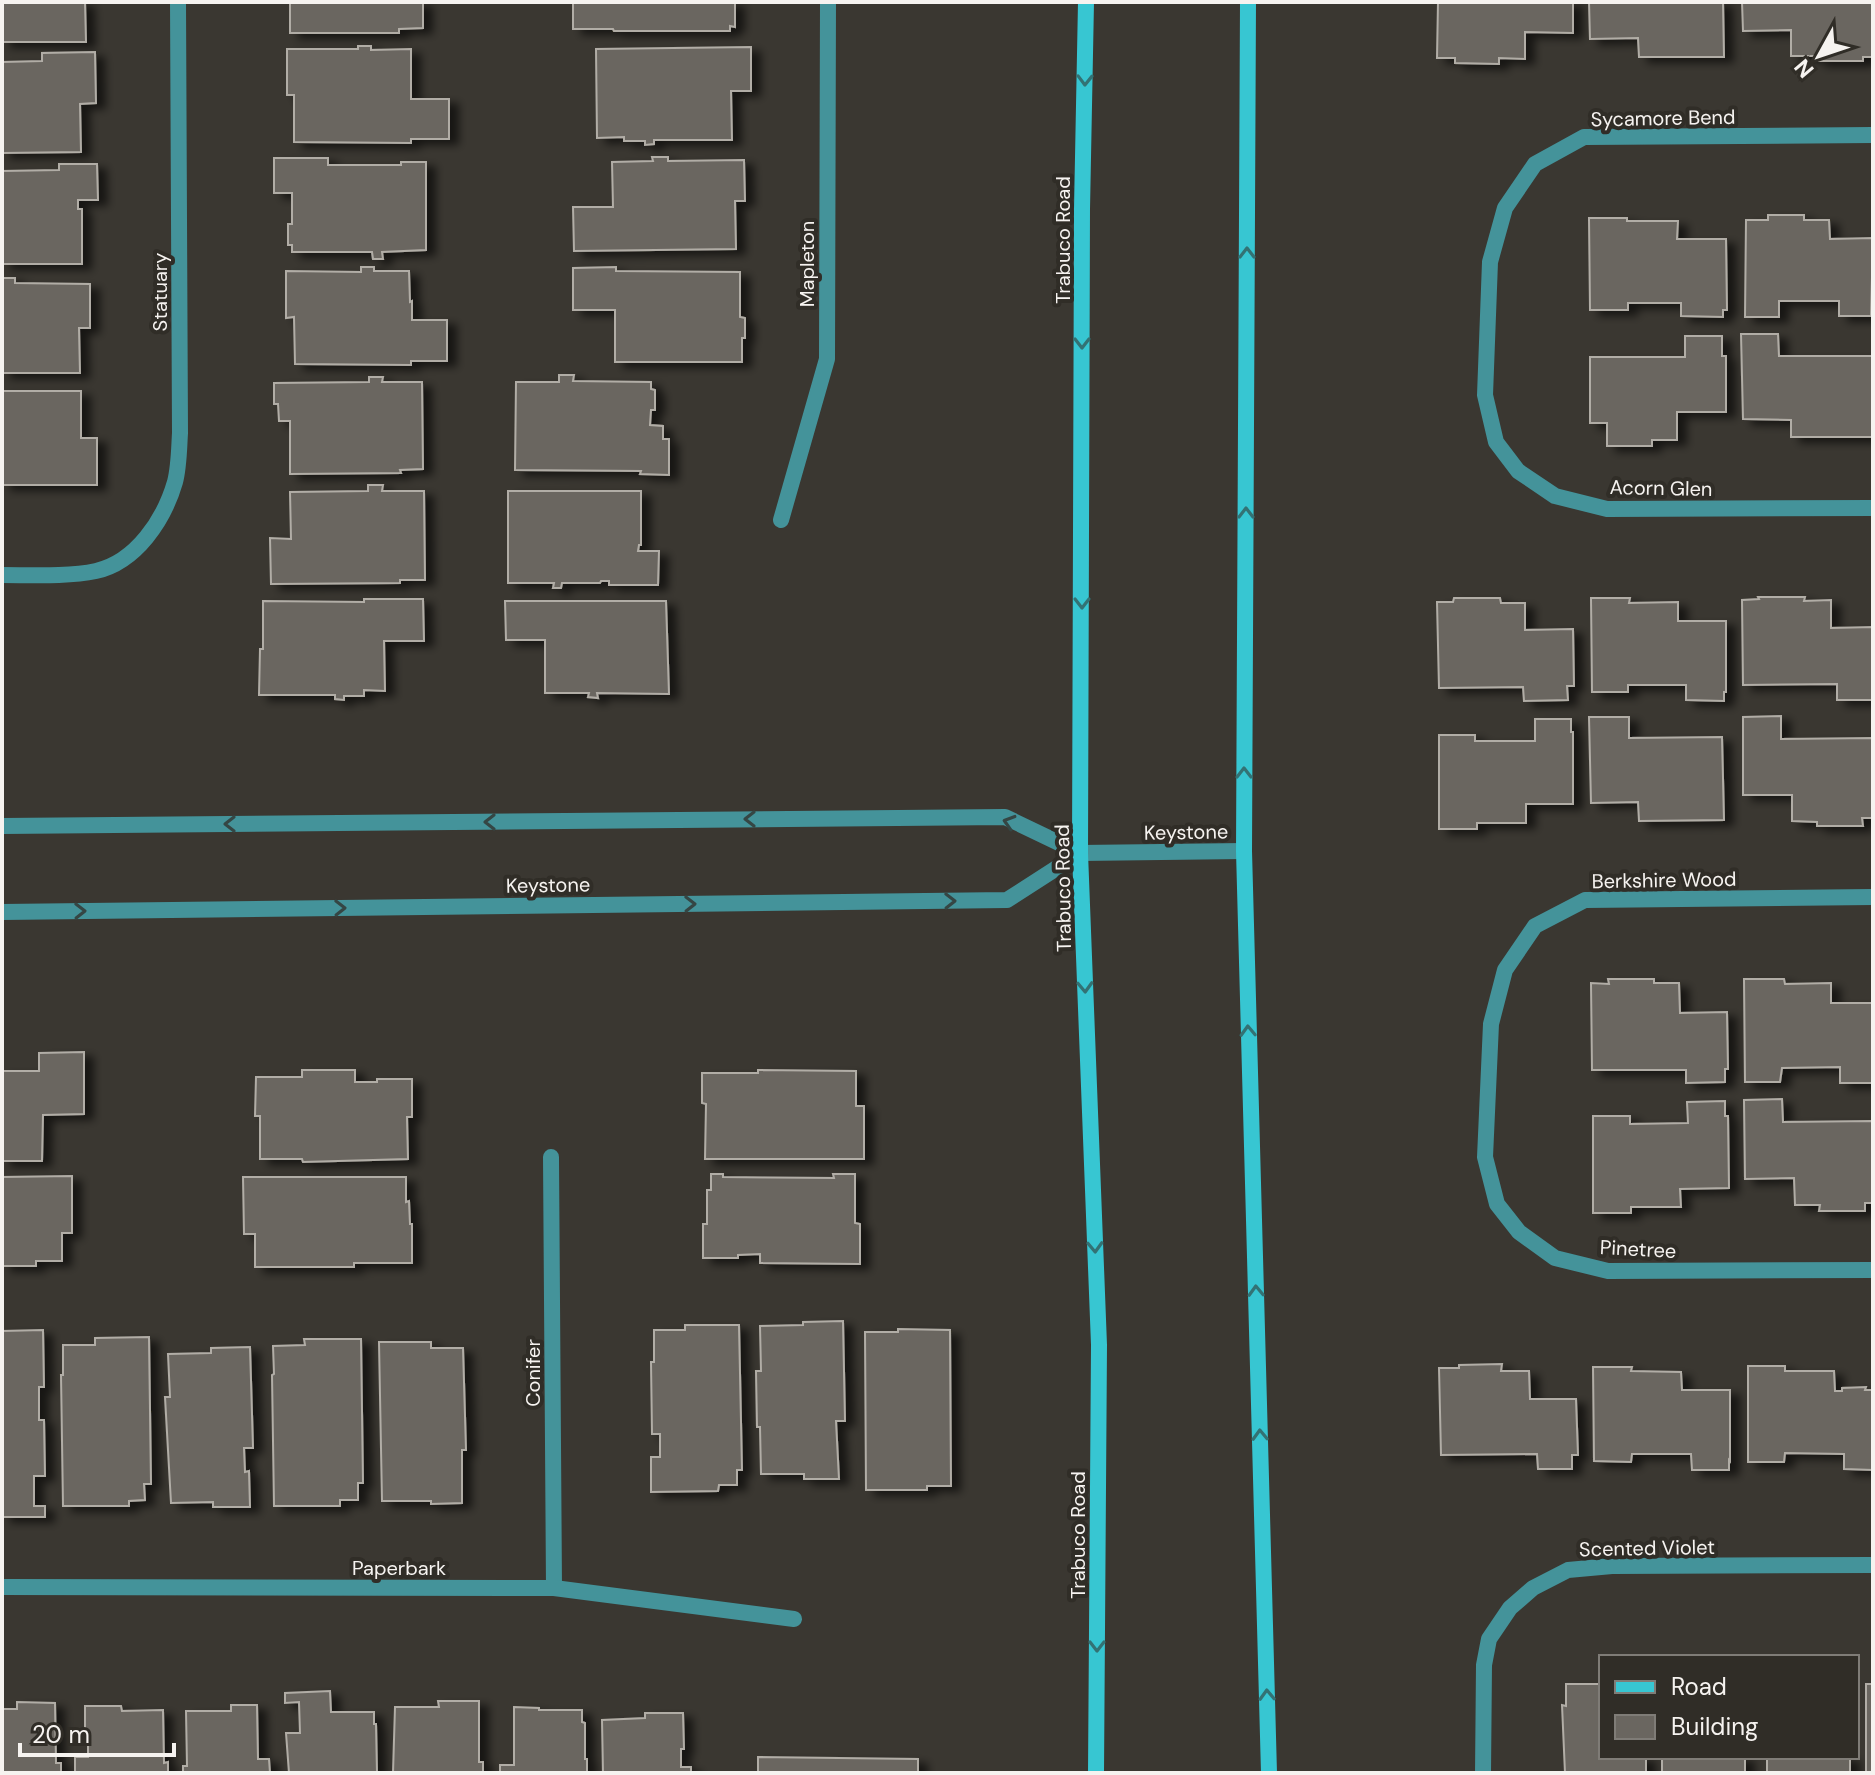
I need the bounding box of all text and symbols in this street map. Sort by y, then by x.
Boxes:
north arrow [1779,16,1859,96]
text: N [1788,53,1820,84]
one-way arrow [1076,74,1093,87]
street label: Sycamore Bend [1590,104,1736,132]
street label: Trabuco Road [1050,176,1076,304]
street label: Mapleton [794,221,820,307]
one-way arrow [1238,246,1256,259]
street label: Statuary [147,253,173,331]
one-way arrow [1073,337,1091,350]
street label: Acorn Glen [1609,474,1713,502]
one-way arrow [1237,506,1255,519]
one-way arrow [1073,597,1091,610]
one-way arrow [1235,766,1253,779]
one-way arrow [743,811,756,828]
one-way arrow [483,813,496,831]
one-way arrow [223,815,236,833]
one-way arrow [1003,815,1017,831]
street label: Keystone [1144,818,1228,846]
street label: Trabuco Road [1049,824,1077,952]
street label: Berkshire Wood [1591,866,1737,894]
street label: Keystone [506,871,590,899]
one-way arrow [944,892,957,910]
one-way arrow [684,895,697,913]
one-way arrow [334,899,347,917]
one-way arrow [74,902,87,920]
one-way arrow [1077,981,1094,994]
one-way arrow [1240,1024,1257,1037]
street label: Pinetree [1599,1234,1677,1264]
one-way arrow [1086,1241,1103,1254]
one-way arrow [1247,1284,1265,1297]
street label: Conifer [520,1339,546,1407]
one-way arrow [1252,1428,1269,1441]
street label: Trabuco Road [1065,1471,1091,1599]
street label: Scented Violet [1579,1534,1715,1562]
street label: Paperbark [352,1555,446,1581]
one-way arrow [1088,1640,1106,1653]
legend [1599,1655,1859,1759]
text: Road [1671,1671,1727,1702]
one-way arrow [1259,1688,1276,1701]
scale bar [20,1707,174,1757]
text: Building [1671,1711,1758,1742]
text: 20 m [32,1719,90,1750]

